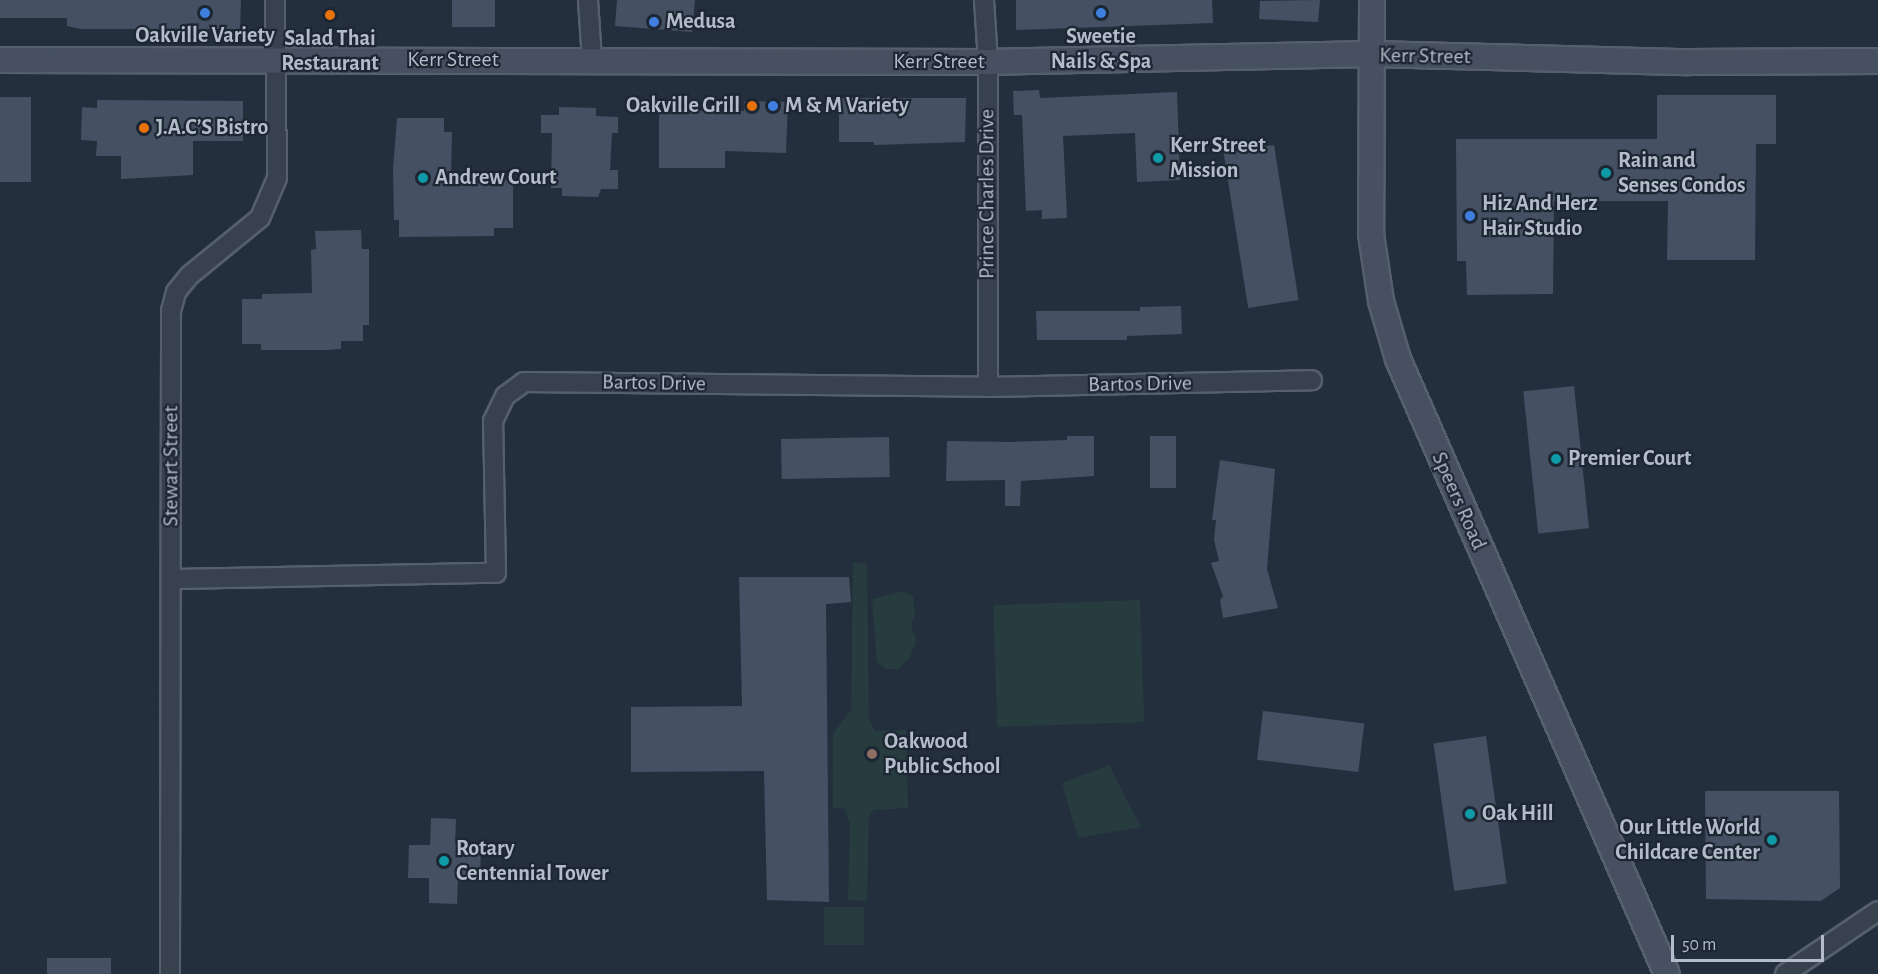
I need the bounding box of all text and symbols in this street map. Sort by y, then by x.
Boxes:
marker: Oakville Variety [198,6,212,20]
marker: Sweetie Nails & Spa [1094,6,1108,20]
marker: Salad Thai Restaurant [323,8,337,22]
place label: Medusa [666,9,736,35]
marker: Medusa [647,15,661,29]
place label: Oakville Variety [135,23,275,49]
place label: Sweetie Nails & Spa [1051,23,1151,74]
place label: Salad Thai Restaurant [281,25,379,76]
street label: Kerr Street [1379,42,1471,70]
street label: Kerr Street [407,47,499,73]
street label: Kerr Street [893,49,985,75]
place label: Oakville Grill [626,93,740,119]
place label: M & M Variety [785,93,909,119]
marker: Oakville Grill [745,99,759,113]
marker: M & M Variety [766,99,780,113]
street label: Prince Charles Drive [974,109,1000,279]
place label: J.A.C’S Bistro [156,115,268,141]
marker: J.A.C’S Bistro [137,121,151,135]
place label: Kerr Street Mission [1170,132,1266,184]
place label: Rain and Senses Condos [1618,147,1746,198]
marker: Kerr Street Mission [1151,151,1165,165]
place label: Andrew Court [435,165,556,191]
marker: Rain and Senses Condos [1599,166,1613,180]
marker: Andrew Court [416,171,430,185]
place label: Hiz And Herz Hair Studio [1482,190,1598,242]
marker: Hiz And Herz Hair Studio [1463,209,1477,223]
street label: Bartos Drive [602,369,706,397]
street label: Bartos Drive [1088,370,1192,398]
street label: Stewart Street [158,405,184,527]
place label: Premier Court [1568,446,1691,472]
street label: Speers Road [1426,448,1492,554]
marker: Premier Court [1549,452,1563,466]
place label: Oakwood Public School [884,728,1001,780]
marker: Oakwood Public School [865,747,879,761]
place label: Oak Hill [1482,801,1553,827]
marker: Oak Hill [1463,807,1477,821]
place label: Our Little World Childcare Center [1615,814,1760,866]
marker: Our Little World Childcare Center [1765,833,1779,847]
place label: Rotary Centennial Tower [456,835,609,886]
marker: Rotary Centennial Tower [437,854,451,868]
scale bar [1674,923,1827,961]
text: 50 m [1682,936,1716,954]

